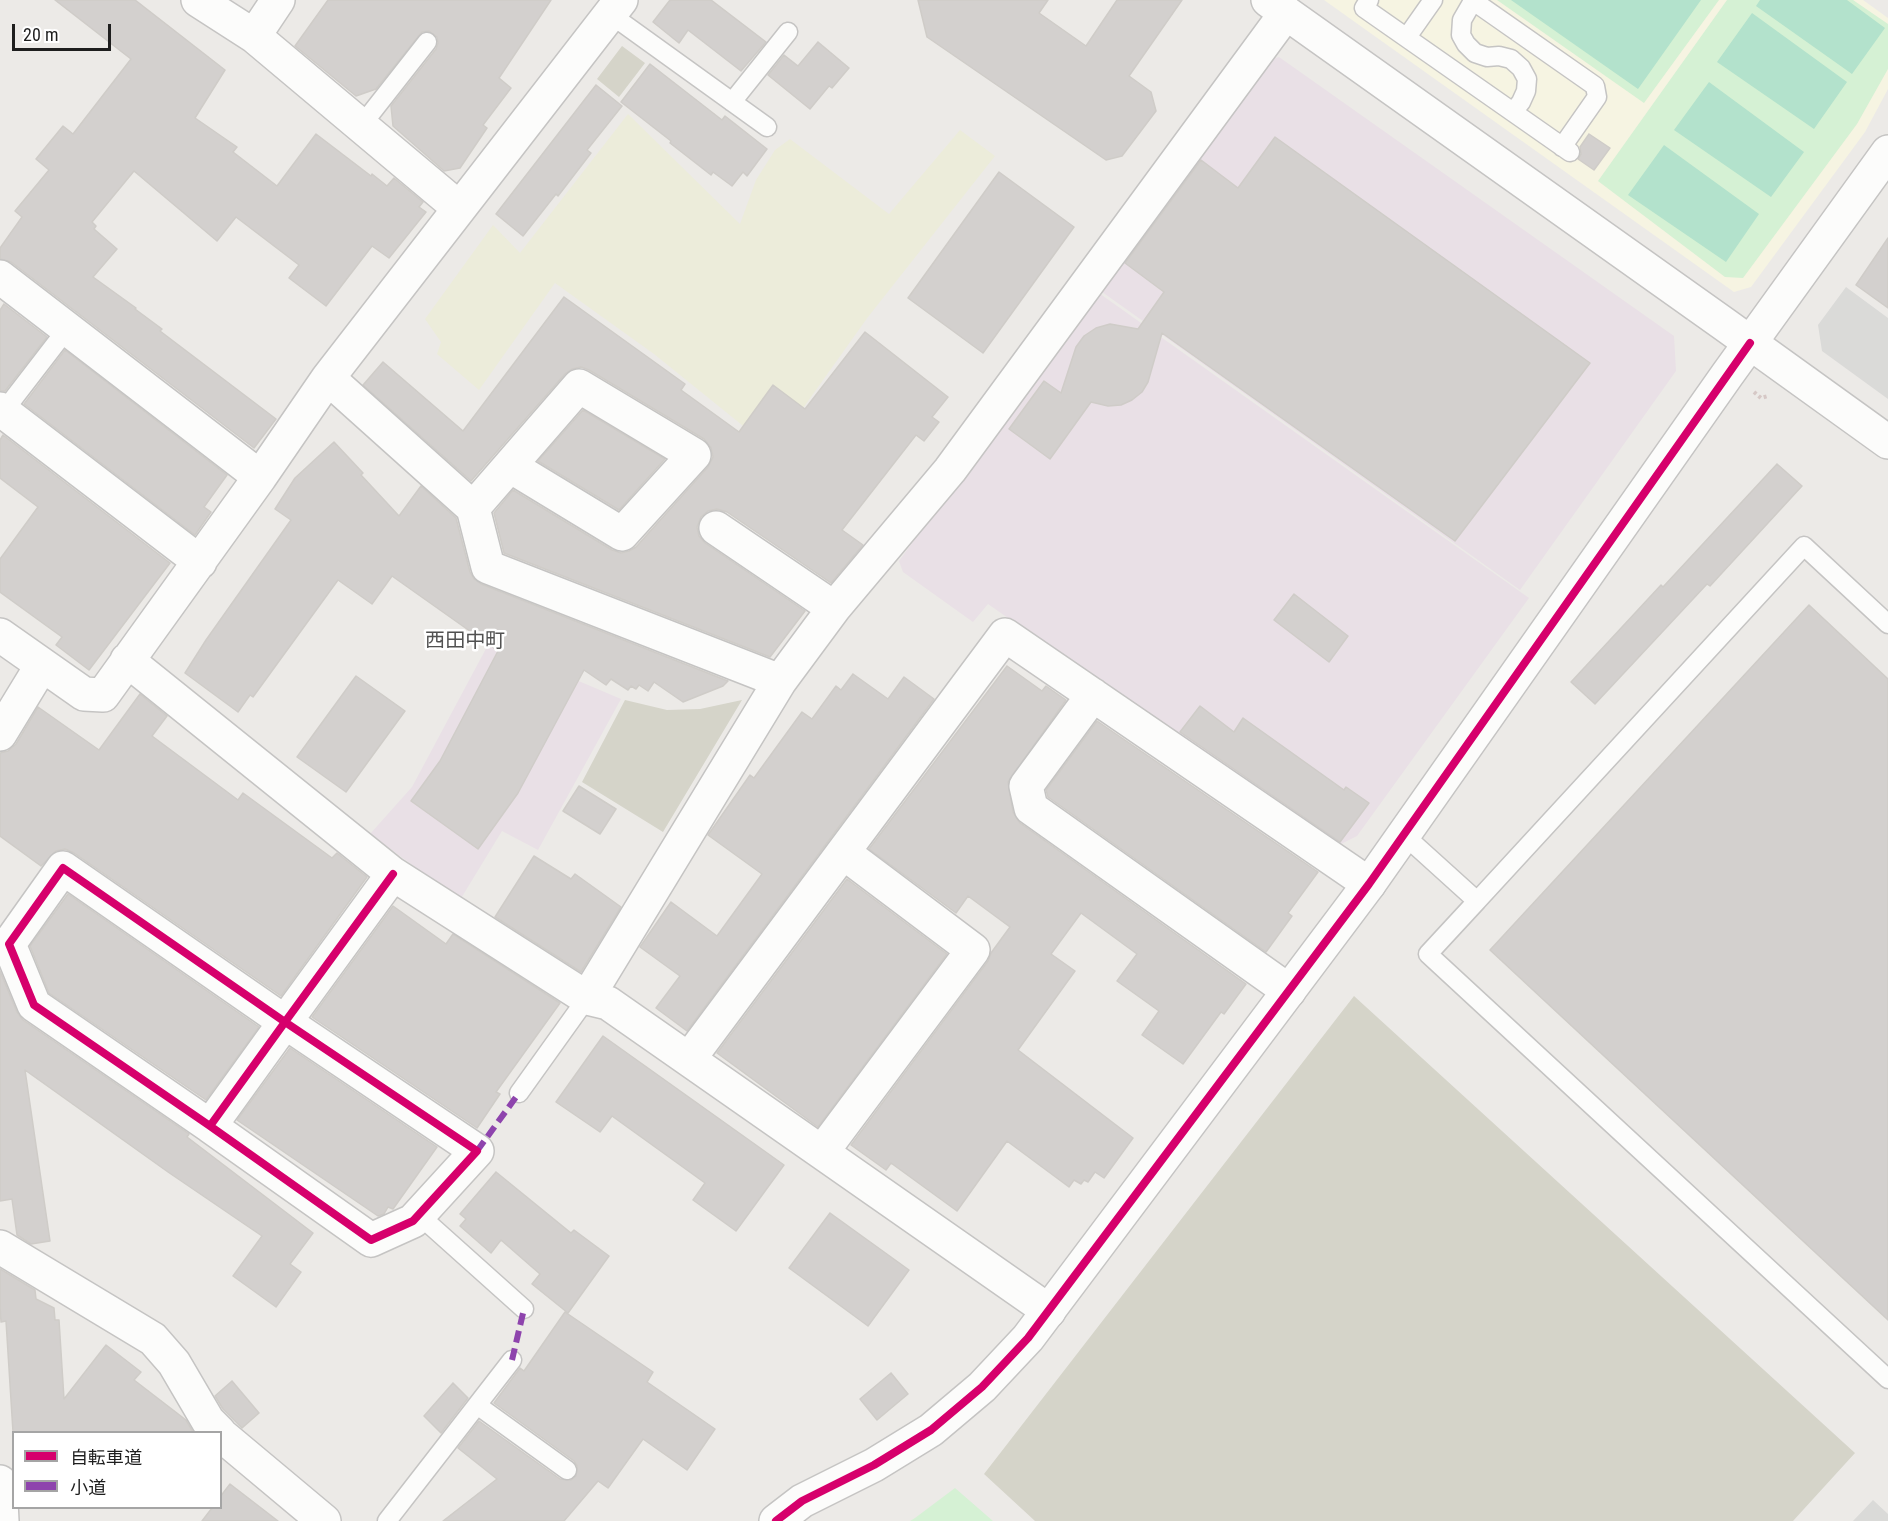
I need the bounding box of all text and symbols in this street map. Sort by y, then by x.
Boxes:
scale bar [15,12,114,50]
text: 20 m [23,24,58,45]
district label: 西田中町 [425,630,505,654]
legend [12,1431,222,1509]
text: 自転車道 [70,1447,142,1468]
text: 小道 [70,1477,106,1498]

